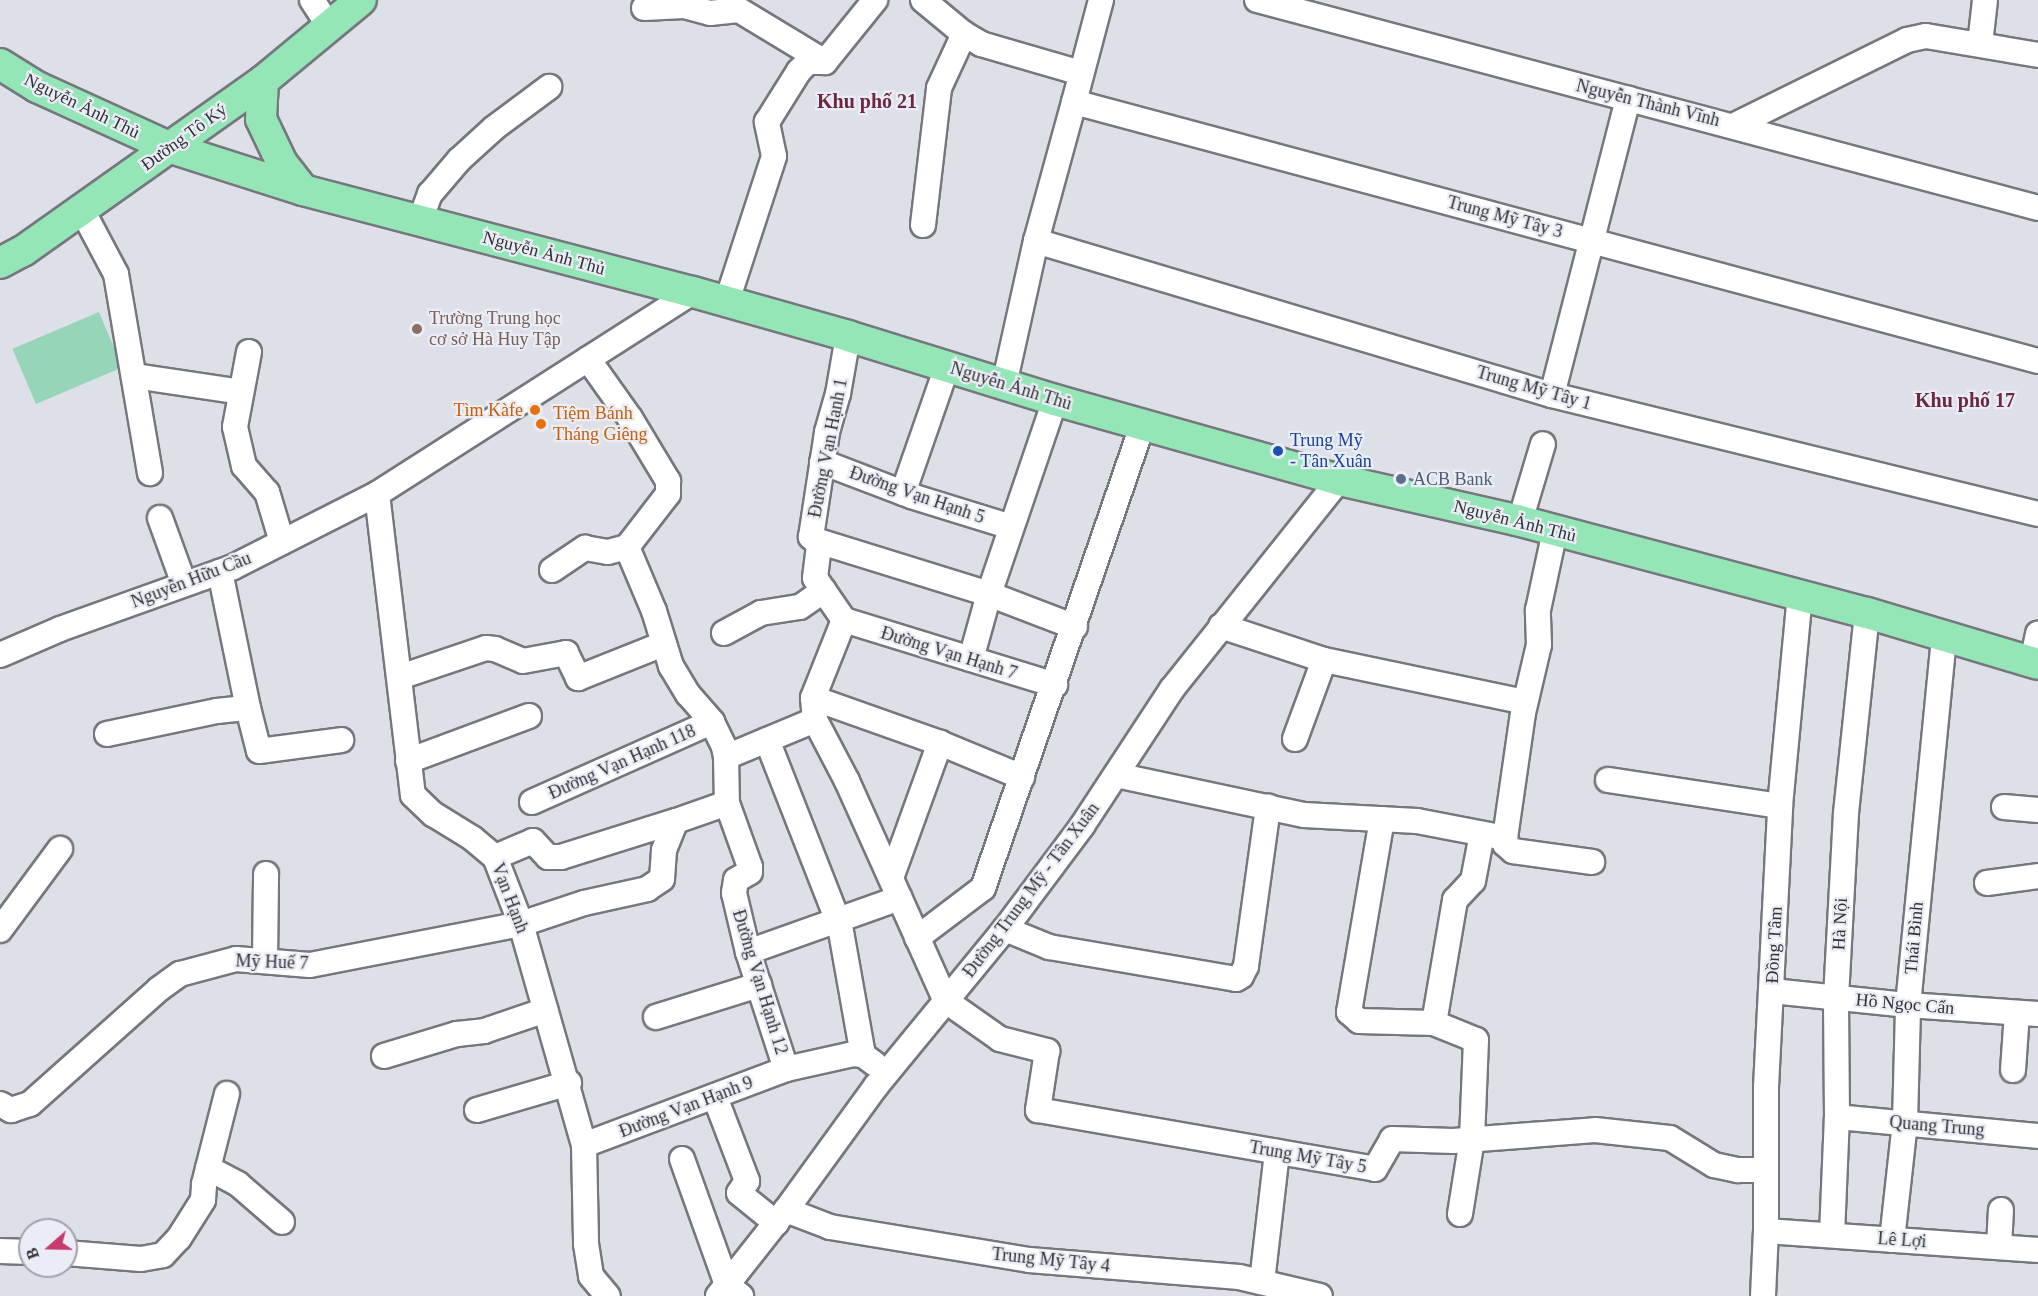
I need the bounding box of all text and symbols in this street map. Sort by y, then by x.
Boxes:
street label: Nguyễn Ảnh Thủ [21,69,143,143]
street label: Nguyễn Thành Vĩnh [1574,75,1722,131]
district label: Khu phố 21 [817,89,917,113]
street label: Đường Tô Ký [137,99,231,175]
street label: Trung Mỹ Tây 3 [1445,191,1565,243]
street label: Nguyễn Ảnh Thủ [480,226,608,280]
place label: Trường Trung học cơ sở Hà Huy Tập [429,308,561,350]
marker: Trường Trung học cơ sở Hà Huy Tập [410,322,424,336]
street label: Nguyễn Ảnh Thủ [948,357,1074,415]
street label: Trung Mỹ Tây 1 [1474,361,1594,415]
street label: Đường Vạn Hạnh 1 [804,376,852,520]
district label: Khu phố 17 [1915,388,2015,412]
place label: Tìm Kàfe [454,399,523,421]
marker: Tìm Kàfe [528,403,542,417]
place label: Tiệm Bánh Tháng Giêng [553,403,647,446]
marker: Tiệm Bánh Tháng Giêng [534,417,548,431]
place label: Trung Mỹ - Tân Xuân [1290,430,1372,472]
marker: Trung Mỹ - Tân Xuân [1271,444,1285,458]
street label: Đường Vạn Hạnh 5 [846,462,988,528]
place label: ACB Bank [1413,468,1493,490]
marker: ACB Bank [1394,472,1408,486]
street label: Nguyễn Ảnh Thủ [1451,495,1579,547]
street label: Nguyễn Hữu Cầu [128,547,254,613]
street label: Đường Vạn Hạnh 7 [878,622,1020,684]
street label: Đường Vạn Hạnh 118 [545,720,699,804]
street label: Đường Trung Mỹ - Tân Xuân [958,798,1104,982]
street label: Vạn Hạnh [487,860,533,936]
street label: Hà Nội [1828,897,1852,951]
street label: Thái Bình [1900,901,1928,975]
street label: Đồng Tâm [1761,906,1787,984]
street label: Đường Vạn Hạnh 12 [728,907,792,1057]
street label: Mỹ Huế 7 [235,950,309,974]
street label: Hồ Ngọc Cẩn [1855,989,1955,1019]
street label: Đường Vạn Hạnh 9 [616,1072,756,1142]
street label: Quang Trung [1888,1111,1986,1141]
street label: Trung Mỹ Tây 5 [1248,1136,1368,1178]
north arrow [18,1218,78,1278]
street label: Lê Lợi [1877,1228,1927,1252]
street label: Trung Mỹ Tây 4 [991,1243,1111,1277]
text: B [23,1246,42,1262]

